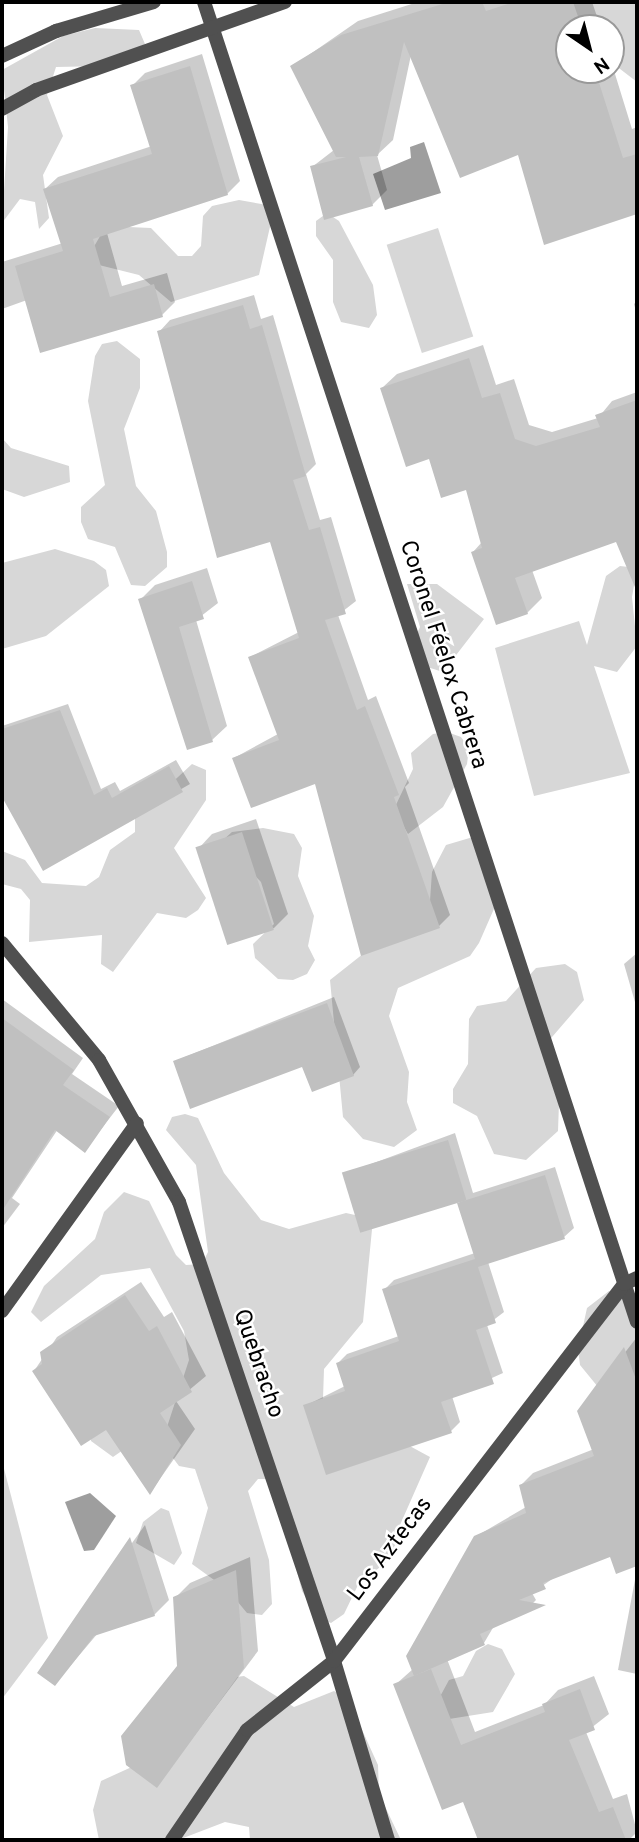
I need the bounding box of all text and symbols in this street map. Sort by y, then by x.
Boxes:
north arrow [555,14,625,84]
text: N [588,51,613,78]
street label: Coronel Féelox Cabrera [392,537,492,773]
street label: Quebracho [225,1306,289,1422]
street label: Los Aztecas [343,1492,439,1608]

